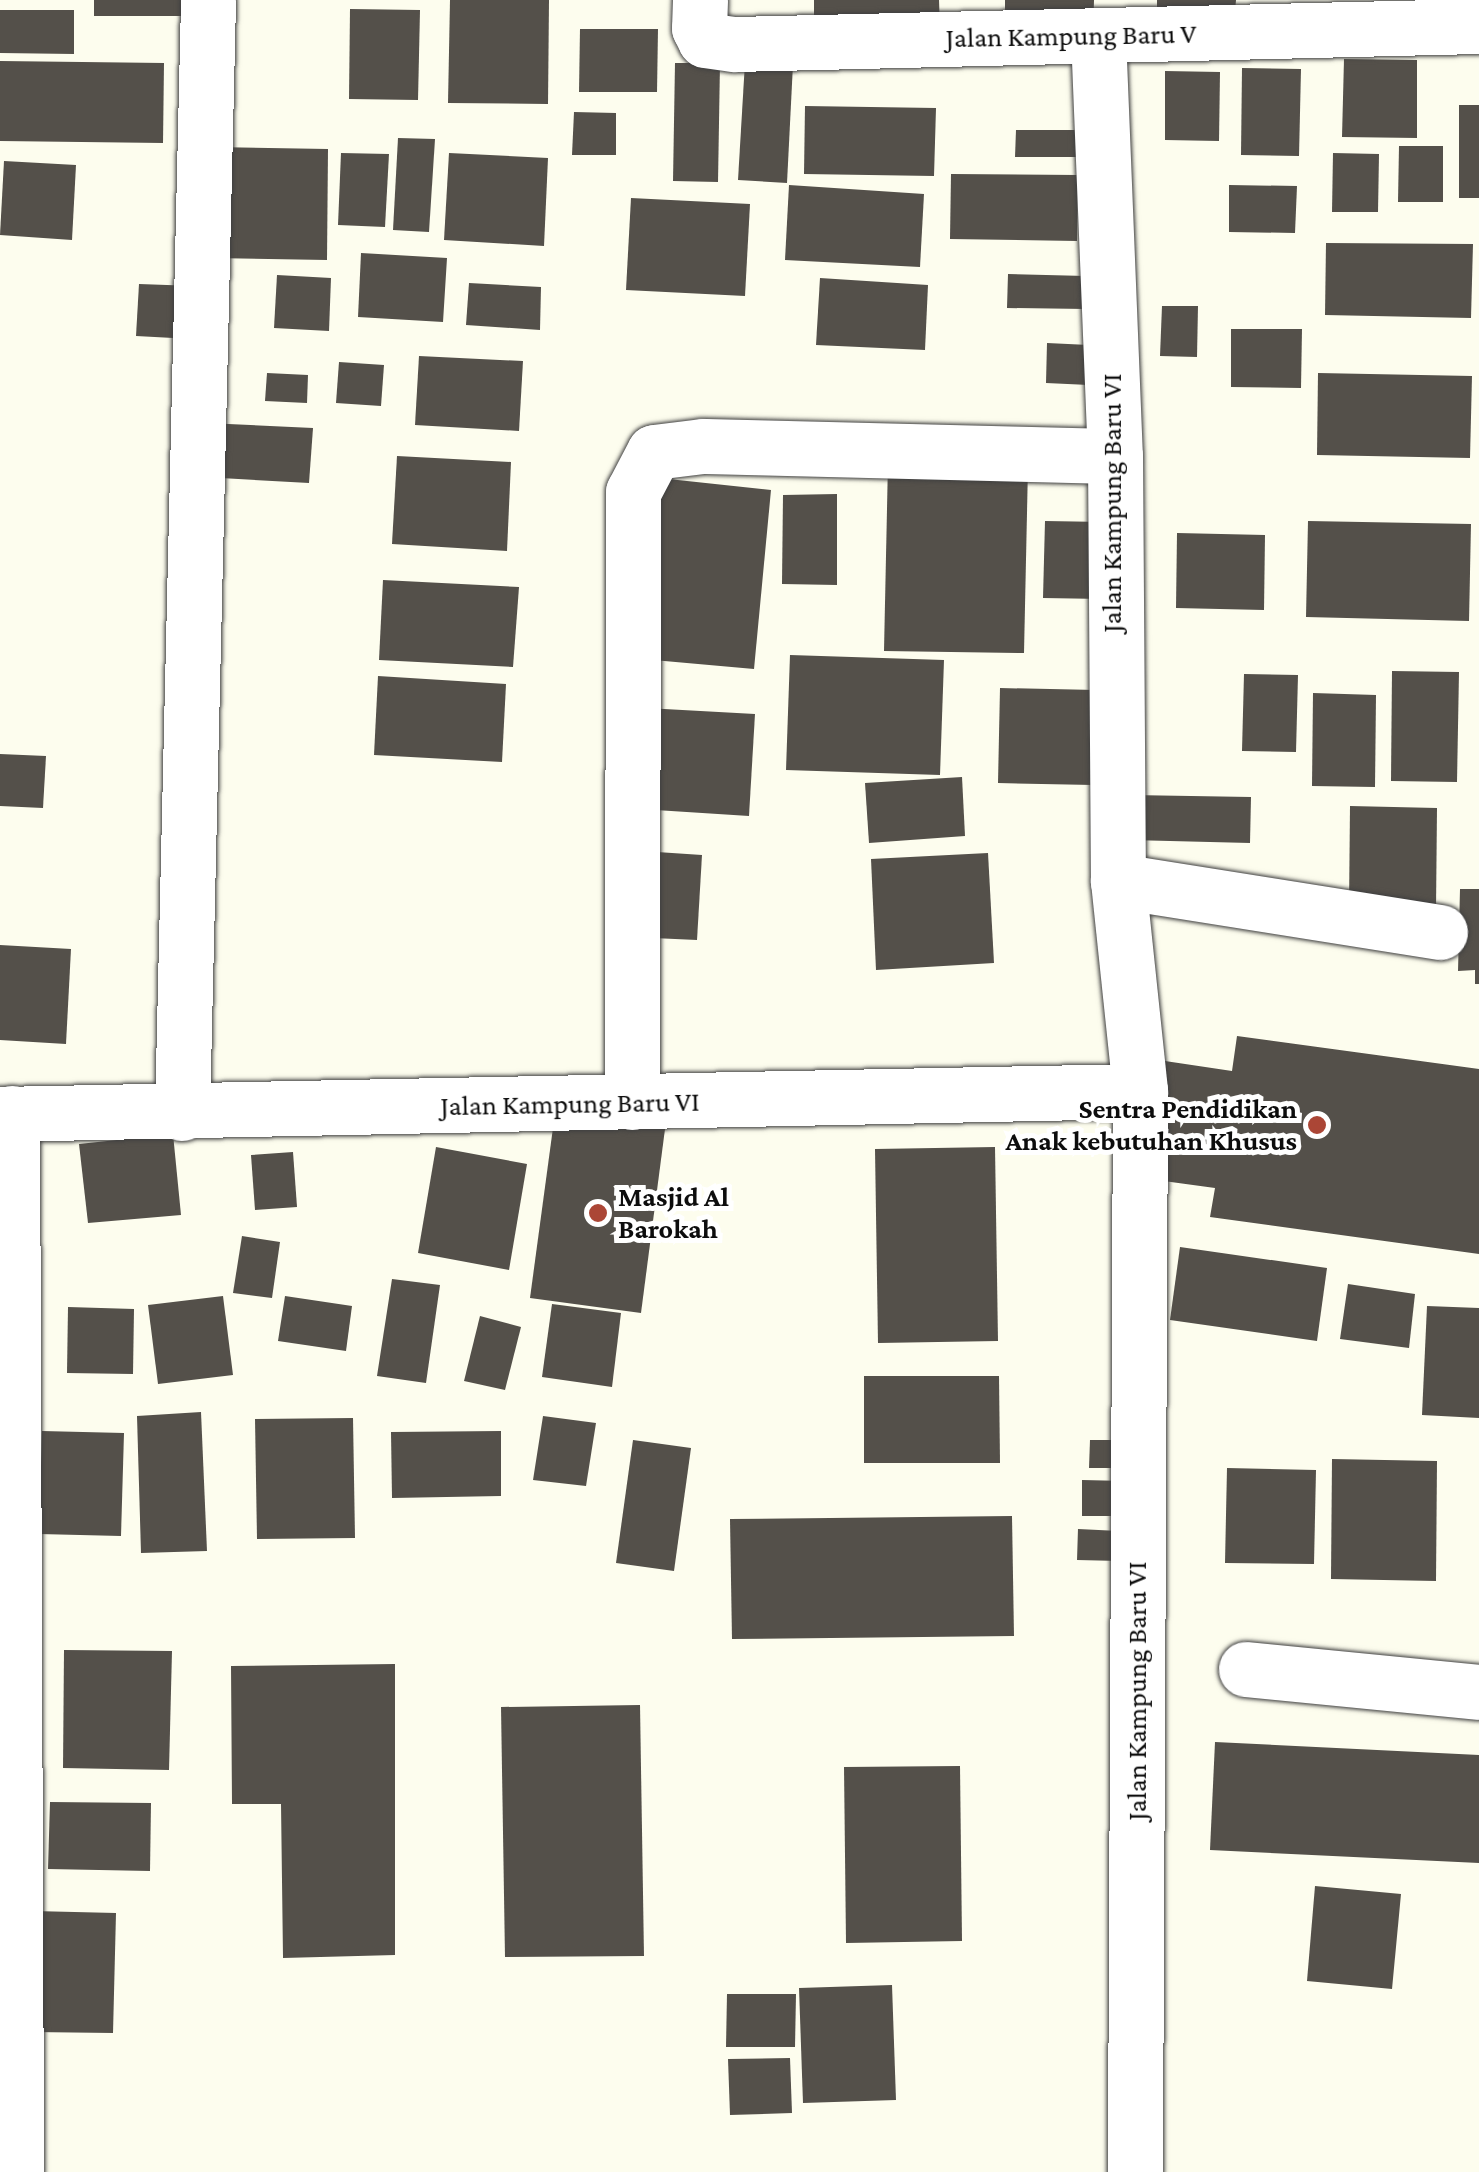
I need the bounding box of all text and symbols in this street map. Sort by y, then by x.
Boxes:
street label: Jalan Kampung Baru V [945,17,1197,55]
street label: Jalan Kampung Baru VI [1095,373,1129,633]
street label: Jalan Kampung Baru VI [440,1085,700,1123]
place label: Sentra Pendidikan Anak kebutuhan Khusus [1005,1092,1297,1158]
marker: Sentra Pendidikan Anak kebutuhan Khusus [1306,1114,1328,1136]
place label: Masjid Al Barokah [618,1180,729,1246]
marker: Masjid Al Barokah [587,1202,609,1224]
street label: Jalan Kampung Baru VI [1120,1561,1154,1821]

